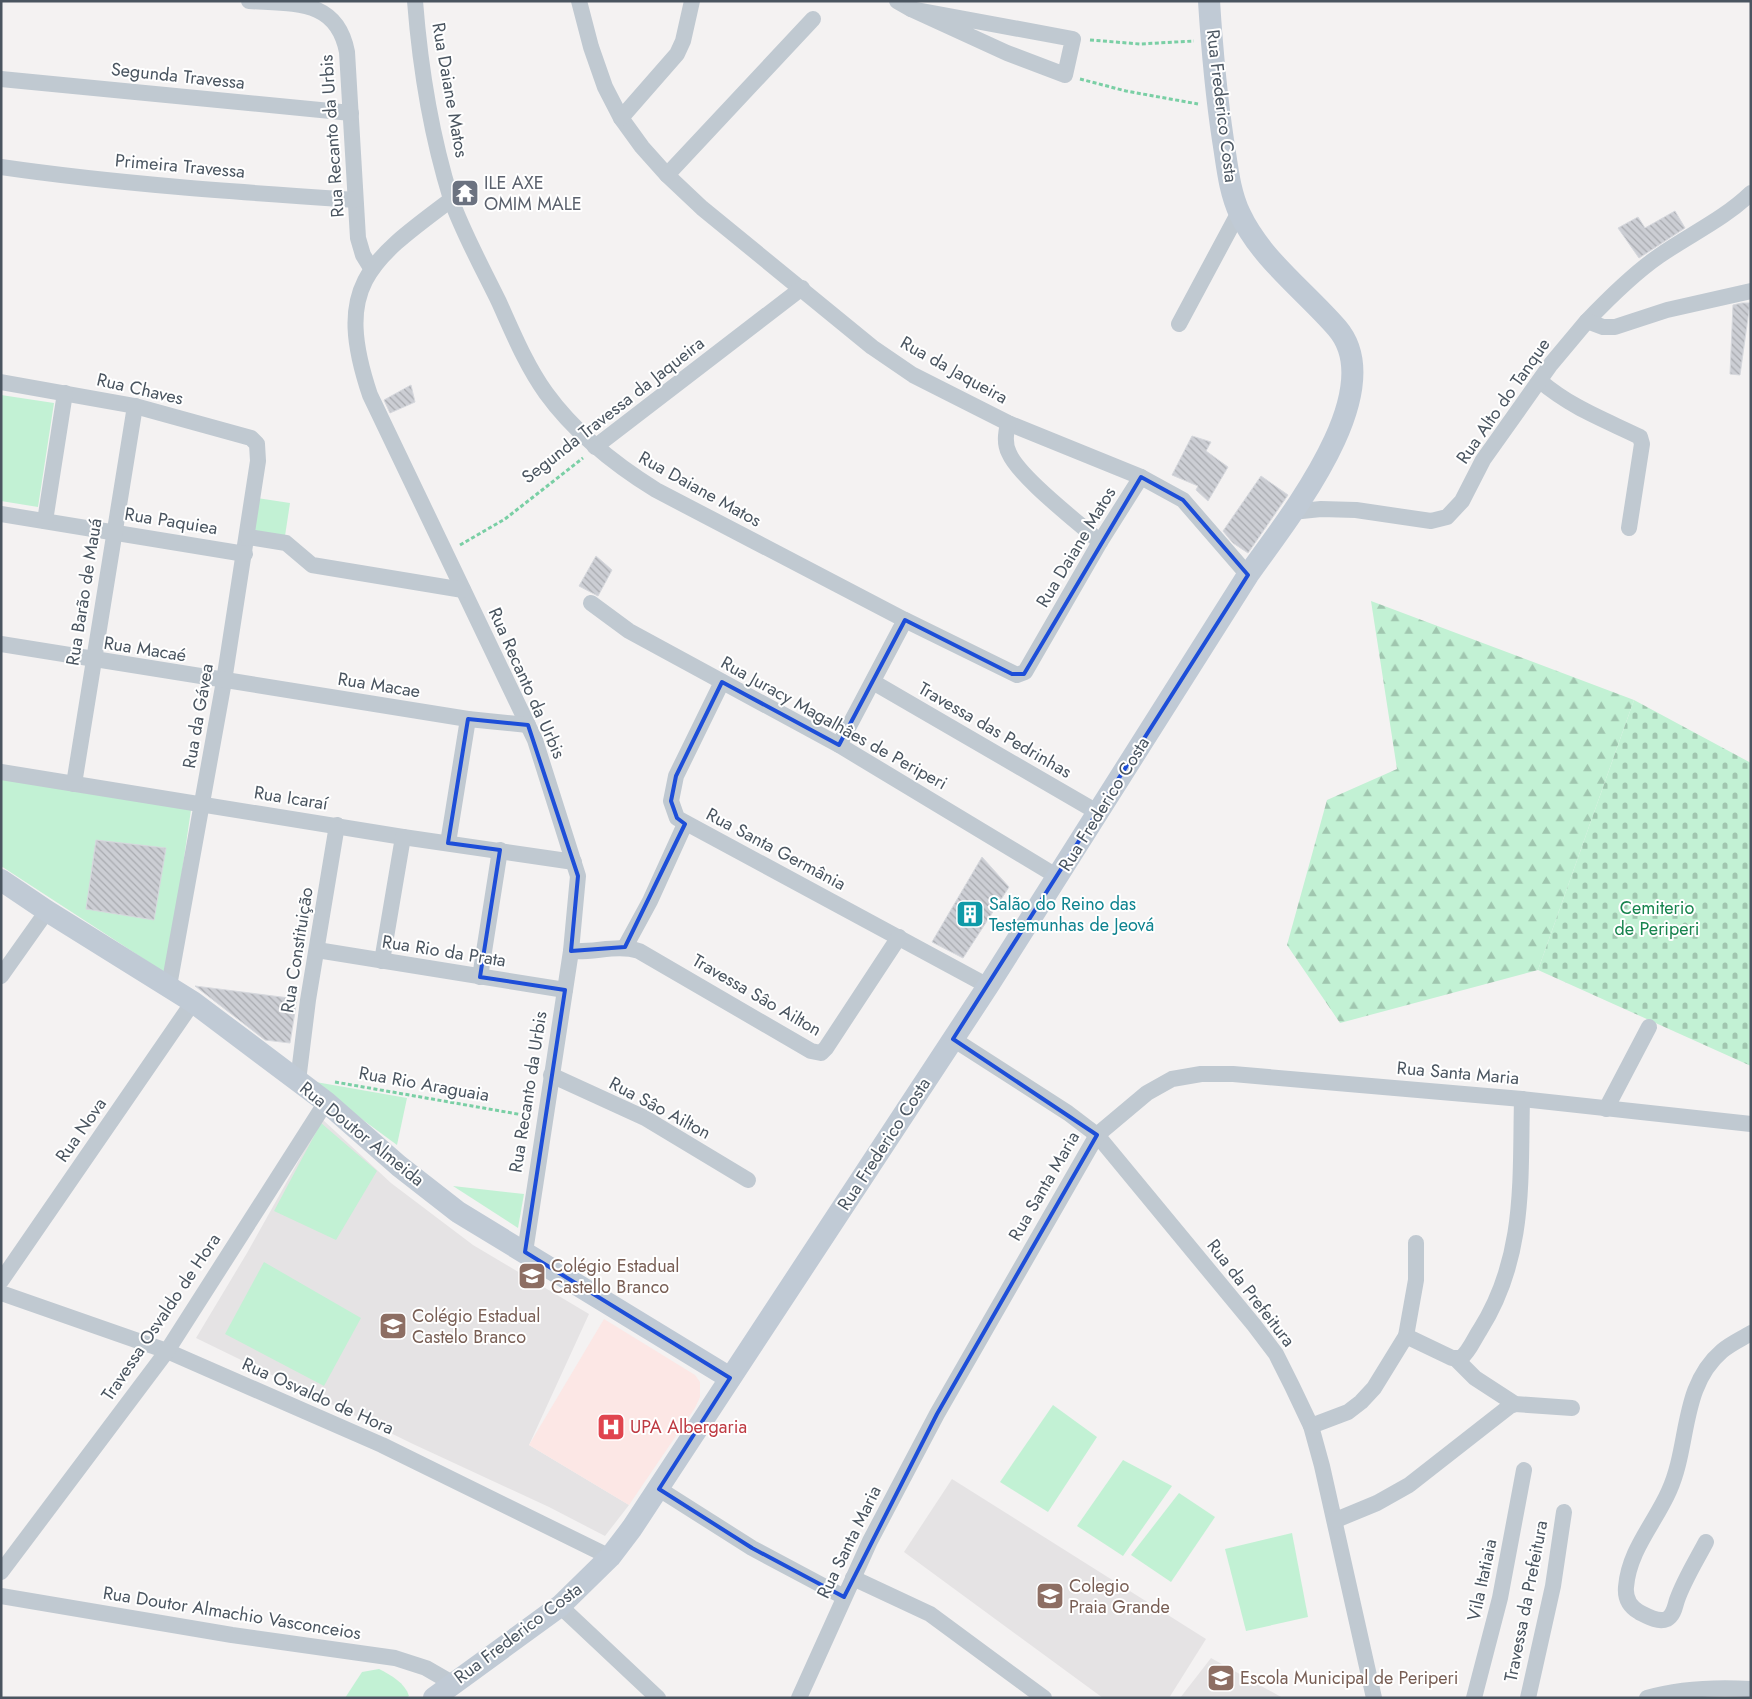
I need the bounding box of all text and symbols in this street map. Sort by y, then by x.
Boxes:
street label: Rua Daiane Matos [425,20,475,160]
street label: Rua Frederico Costa [1200,28,1244,184]
street label: Rua Recanto da Urbis [313,54,351,218]
street label: Segunda Travessa [110,56,246,96]
street label: Primeira Travessa [114,147,246,185]
place label: ILE AXE OMIM MALE [484,170,582,217]
temple icon: ILE AXE OMIM MALE [450,178,480,208]
street label: Segunda Travessa da Jaqueira [516,330,710,490]
street label: Rua da Jaqueira [895,330,1013,410]
street label: Rua Alto do Tanque [1450,333,1556,469]
street label: Rua Chaves [94,366,186,412]
street label: Rua Daiane Matos [634,445,766,533]
street label: Rua Daiane Matos [1030,482,1122,612]
street label: Rua Paquiea [123,501,219,541]
street label: Rua Barão de Mauá [60,516,108,668]
street label: Rua Recanto da Urbis [482,603,572,763]
street label: Rua Macaé [102,630,188,668]
street label: Rua Juracy Magalhâes de Periperi [716,650,952,796]
street label: Rua da Gávea [176,662,220,770]
street label: Rua Macae [336,666,422,704]
street label: Travessa das Pedrinhas [913,675,1077,785]
street label: Rua Frederico Costa [1052,732,1156,876]
street label: Rua Icaraí [252,779,331,817]
street label: Rua Santa Germânia [702,801,850,897]
street label: Rua Constituição [274,885,320,1015]
place label: Salão do Reino das Testemunhas de Jeová [989,891,1154,938]
park label: Cemiterio de Periperi [1615,895,1699,942]
building icon: Salão do Reino das Testemunhas de Jeová [955,899,985,929]
street label: Rua Rio da Prata [380,928,508,974]
street label: Travessa Sâo Ailton [688,947,826,1043]
street label: Rua Recanto da Urbis [502,1009,554,1175]
street label: Rua Santa Maria [1396,1055,1520,1091]
street label: Rua Rio Araguaia [357,1060,491,1108]
street label: Rua Sâo Ailton [605,1070,715,1146]
street label: Rua Frederico Costa [831,1072,937,1216]
street label: Rua Doutor Almeida [294,1076,430,1192]
street label: Rua Nova [49,1092,113,1168]
street label: Rua Santa Maria [1002,1126,1086,1246]
street label: Travessa Osvaldo de Hora [95,1228,227,1406]
street label: Rua da Prefeitura [1201,1234,1301,1352]
place label: Colégio Estadual Castello Branco [551,1253,679,1300]
school or university icon: Colégio Estadual Castello Branco [517,1261,547,1291]
place label: Colégio Estadual Castelo Branco [412,1303,540,1350]
school or university icon: Colégio Estadual Castelo Branco [378,1311,408,1341]
street label: Rua Osvaldo de Hora [238,1351,398,1441]
hospital icon: UPA Albergaria [596,1412,626,1442]
place label: UPA Albergaria [630,1414,747,1440]
street label: Rua Santa Maria [810,1481,888,1603]
street label: Travessa da Prefeitura [1498,1518,1554,1684]
street label: Vila Itatiaia [1461,1537,1503,1623]
place label: Colegio Praia Grande [1069,1573,1170,1620]
street label: Rua Frederico Costa [449,1576,587,1690]
street label: Rua Doutor Almachio Vasconceios [101,1580,363,1646]
school or university icon: Colegio Praia Grande [1035,1581,1065,1611]
school or university icon: Escola Municipal de Periperi [1206,1663,1236,1693]
place label: Escola Municipal de Periperi [1240,1665,1458,1691]

